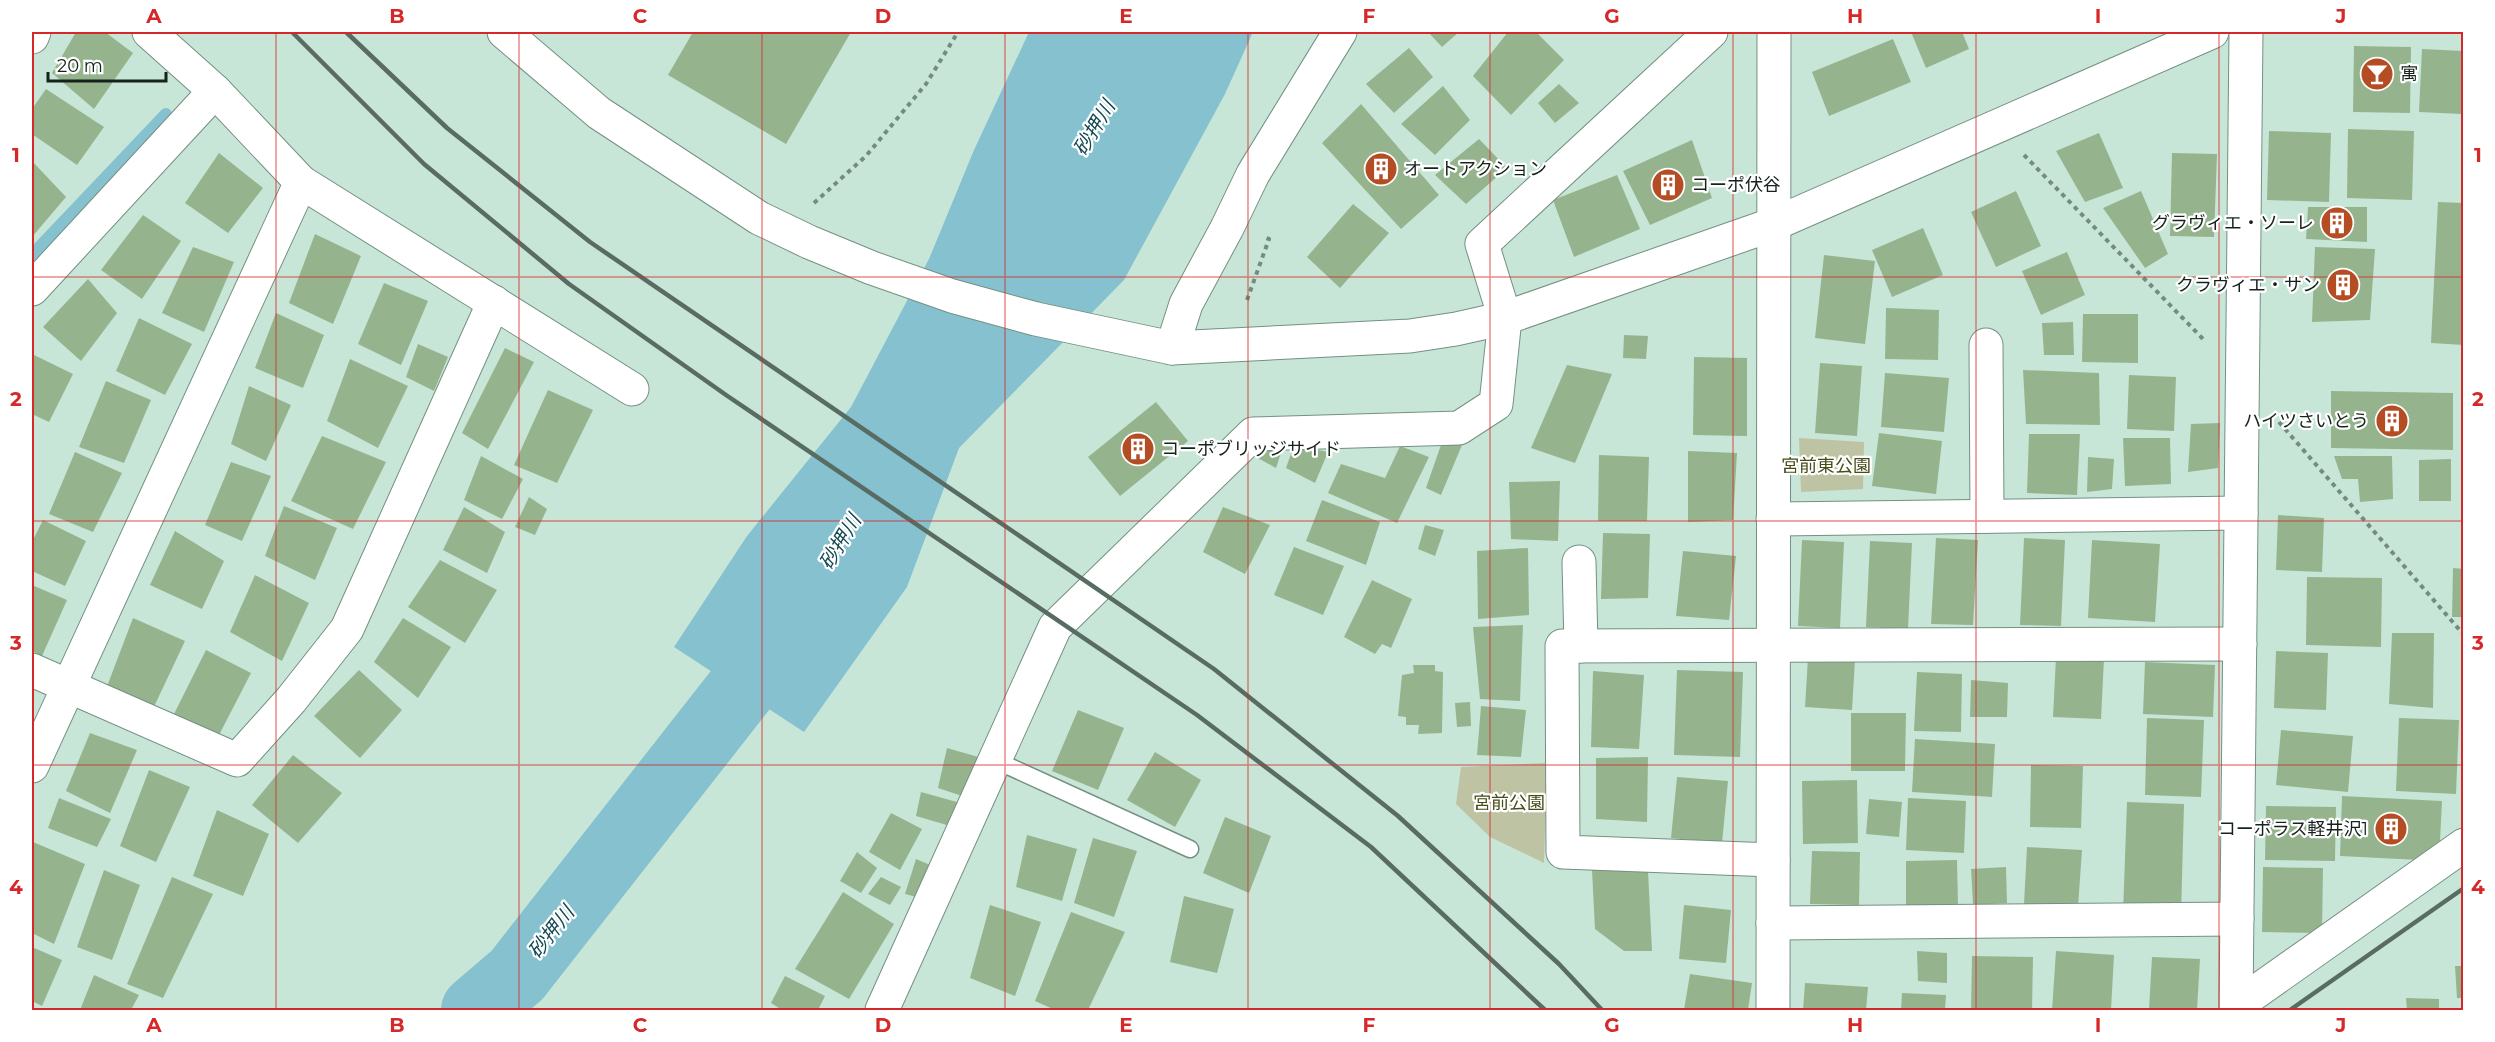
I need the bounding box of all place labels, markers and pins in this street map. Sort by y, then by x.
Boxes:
bar icon: 寓 [2359,56,2395,92]
place label: 寓 [2400,63,2418,85]
building icon: オートアクション [1363,151,1399,187]
place label: オートアクション [1404,158,1547,180]
building icon: コーポ伏谷 [1650,167,1686,203]
place label: コーポ伏谷 [1691,174,1781,196]
building icon: グラヴィエ・ソーレ [2319,205,2355,241]
place label: グラヴィエ・ソーレ [2152,212,2314,234]
building icon: クラヴィエ・サン [2325,267,2361,303]
place label: クラヴィエ・サン [2176,274,2320,296]
building icon: ハイツさいとう [2374,403,2410,439]
place label: ハイツさいとう [2243,410,2369,432]
building icon: コーポブリッジサイド [1120,431,1156,467]
place label: コーポブリッジサイド [1161,438,1341,460]
building icon: コーポラス軽井沢1 [2373,811,2409,847]
place label: コーポラス軽井沢1 [2218,818,2368,840]

